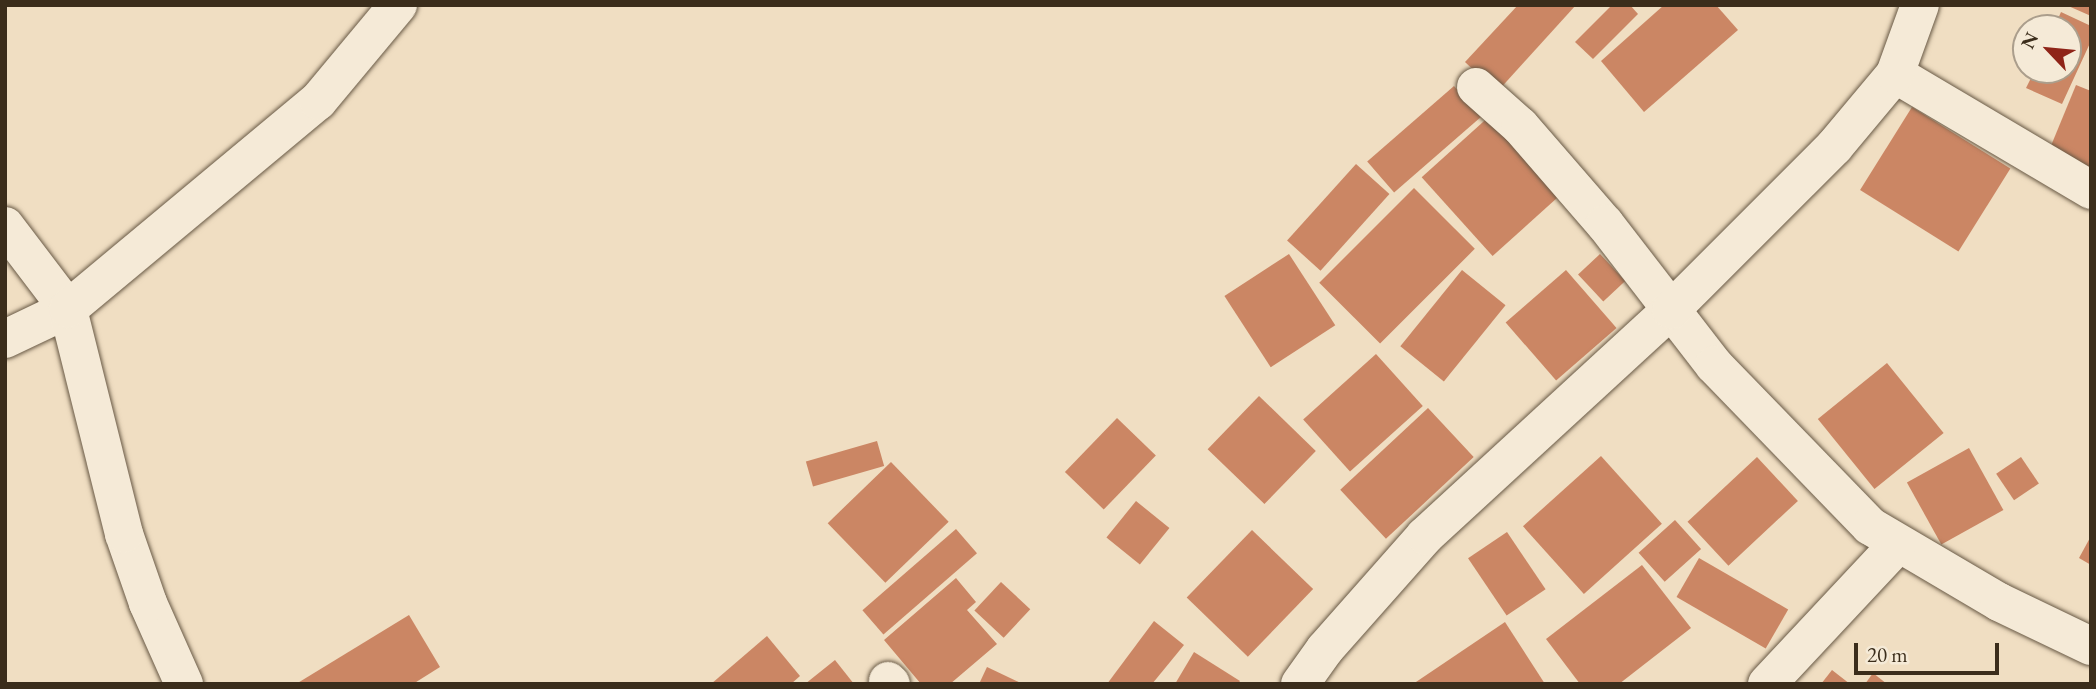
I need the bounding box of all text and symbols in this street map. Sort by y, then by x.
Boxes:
north arrow [2012,14,2082,84]
text: N [2015,28,2044,53]
scale bar [1858,630,2003,674]
text: 20 m [1867,641,1908,668]

